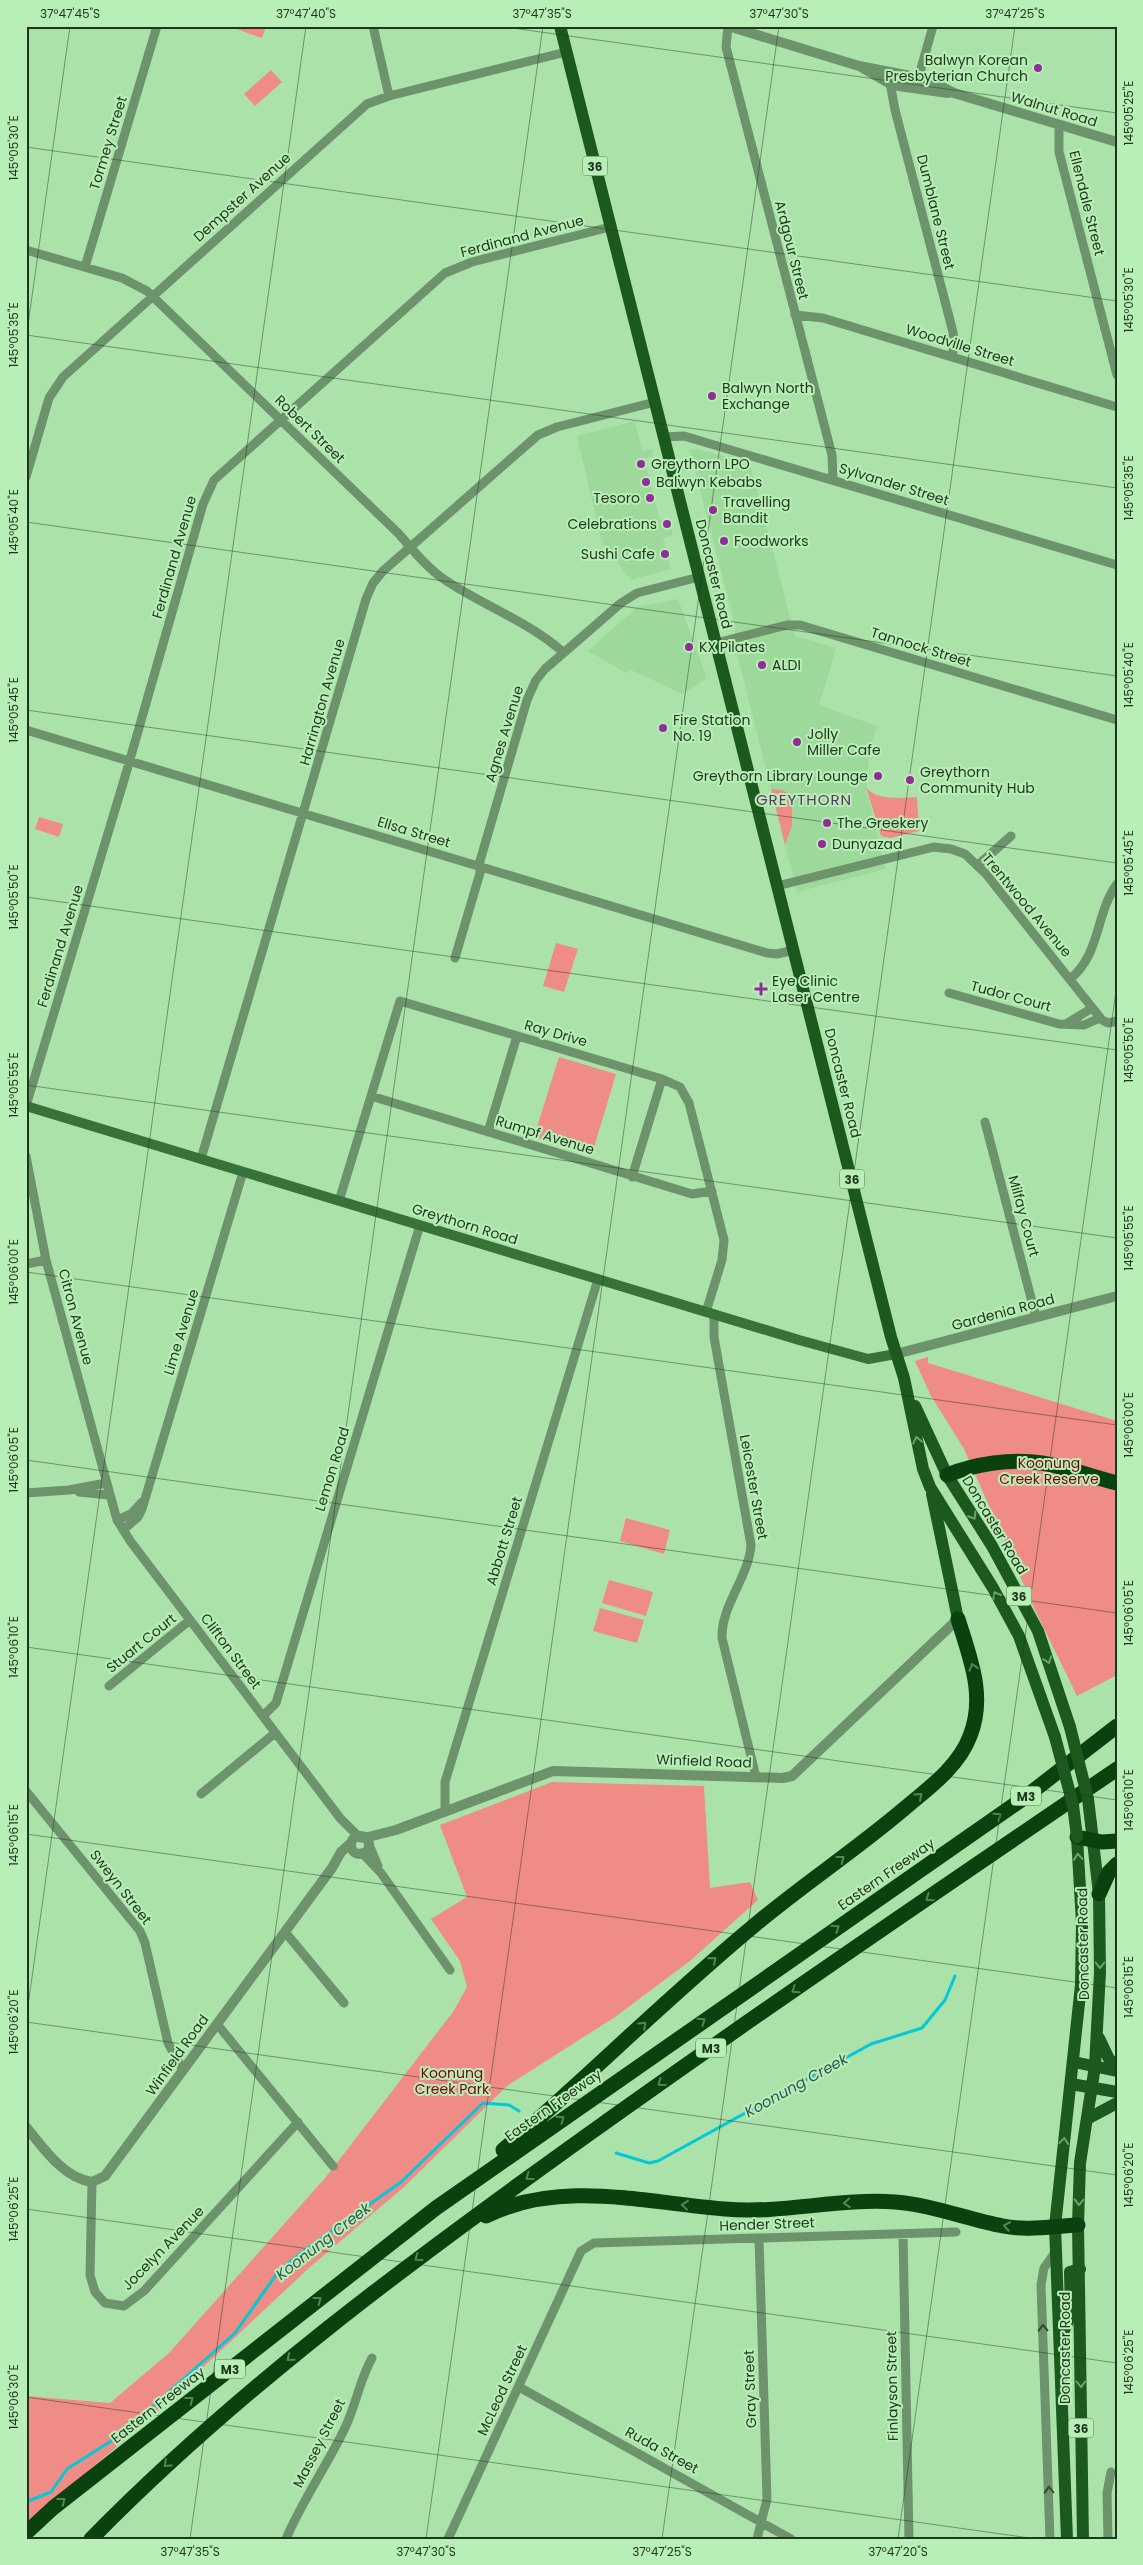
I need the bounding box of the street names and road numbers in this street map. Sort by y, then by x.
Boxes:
street label: Walnut Road [1008,86,1100,132]
street label: Tormey Street [84,93,132,193]
street label: Dempster Avenue [189,148,295,246]
street label: Ellendale Street [1064,148,1110,258]
street label: Dumblane Street [912,152,960,272]
road number: 36 [582,157,608,176]
street label: Ardgour Street [770,198,814,302]
street label: Ferdinand Avenue [458,210,586,262]
street label: Woodville Street [903,319,1017,371]
street label: Robert Street [270,390,350,468]
street label: Sylvander Street [837,458,951,510]
street label: Ferdinand Avenue [147,493,201,621]
street label: Doncaster Road [691,517,737,631]
street label: Tannock Street [868,622,974,672]
street label: Harrington Avenue [294,636,350,768]
street label: Agnes Avenue [480,683,528,785]
street label: Ellsa Street [375,811,453,853]
street label: Trentwood Avenue [977,849,1077,962]
street label: Ferdinand Avenue [32,882,88,1010]
street label: Tudor Court [968,976,1054,1016]
street label: Ray Drive [522,1014,590,1052]
street label: Doncaster Road [820,1026,866,1140]
street label: Rumpf Avenue [493,1110,597,1160]
road number: 36 [840,1170,864,1188]
street label: Milfay Court [1004,1173,1044,1259]
street label: Greythorn Road [409,1198,521,1250]
street label: Citron Avenue [54,1267,99,1368]
street label: Lime Avenue [158,1286,204,1377]
street label: Gardenia Road [949,1289,1057,1335]
street label: Lemon Road [310,1424,354,1514]
street label: Leicester Street [735,1433,773,1541]
street label: Doncaster Road [958,1472,1032,1578]
street label: Abbott Street [481,1494,527,1588]
road number: 36 [1006,1586,1032,1605]
street label: Stuart Court [102,1609,180,1677]
street label: Clifton Street [196,1609,266,1693]
street label: Winfield Road [656,1749,752,1773]
road number: M3 [1011,1786,1041,1805]
street label: Eastern Freeway [834,1833,939,1915]
street label: Sweyn Street [85,1845,157,1929]
street label: Doncaster Road [1072,1888,1094,2000]
street label: Winfield Road [141,2010,213,2100]
road number: M3 [696,2039,726,2058]
street label: Eastern Freeway [501,2064,606,2146]
street label: Jocelyn Avenue [118,2201,209,2295]
street label: Hender Street [719,2212,815,2236]
street label: Doncaster Road [1055,2292,1075,2404]
street label: Finlayson Street [881,2331,903,2441]
street label: McLeod Street [472,2341,532,2439]
street label: Gray Street [739,2350,761,2428]
road number: M3 [215,2360,245,2378]
street label: Eastern Freeway [107,2362,209,2448]
street label: Massey Street [288,2395,350,2491]
road number: 36 [1068,2418,1094,2438]
street label: Ruda Street [622,2422,702,2478]

